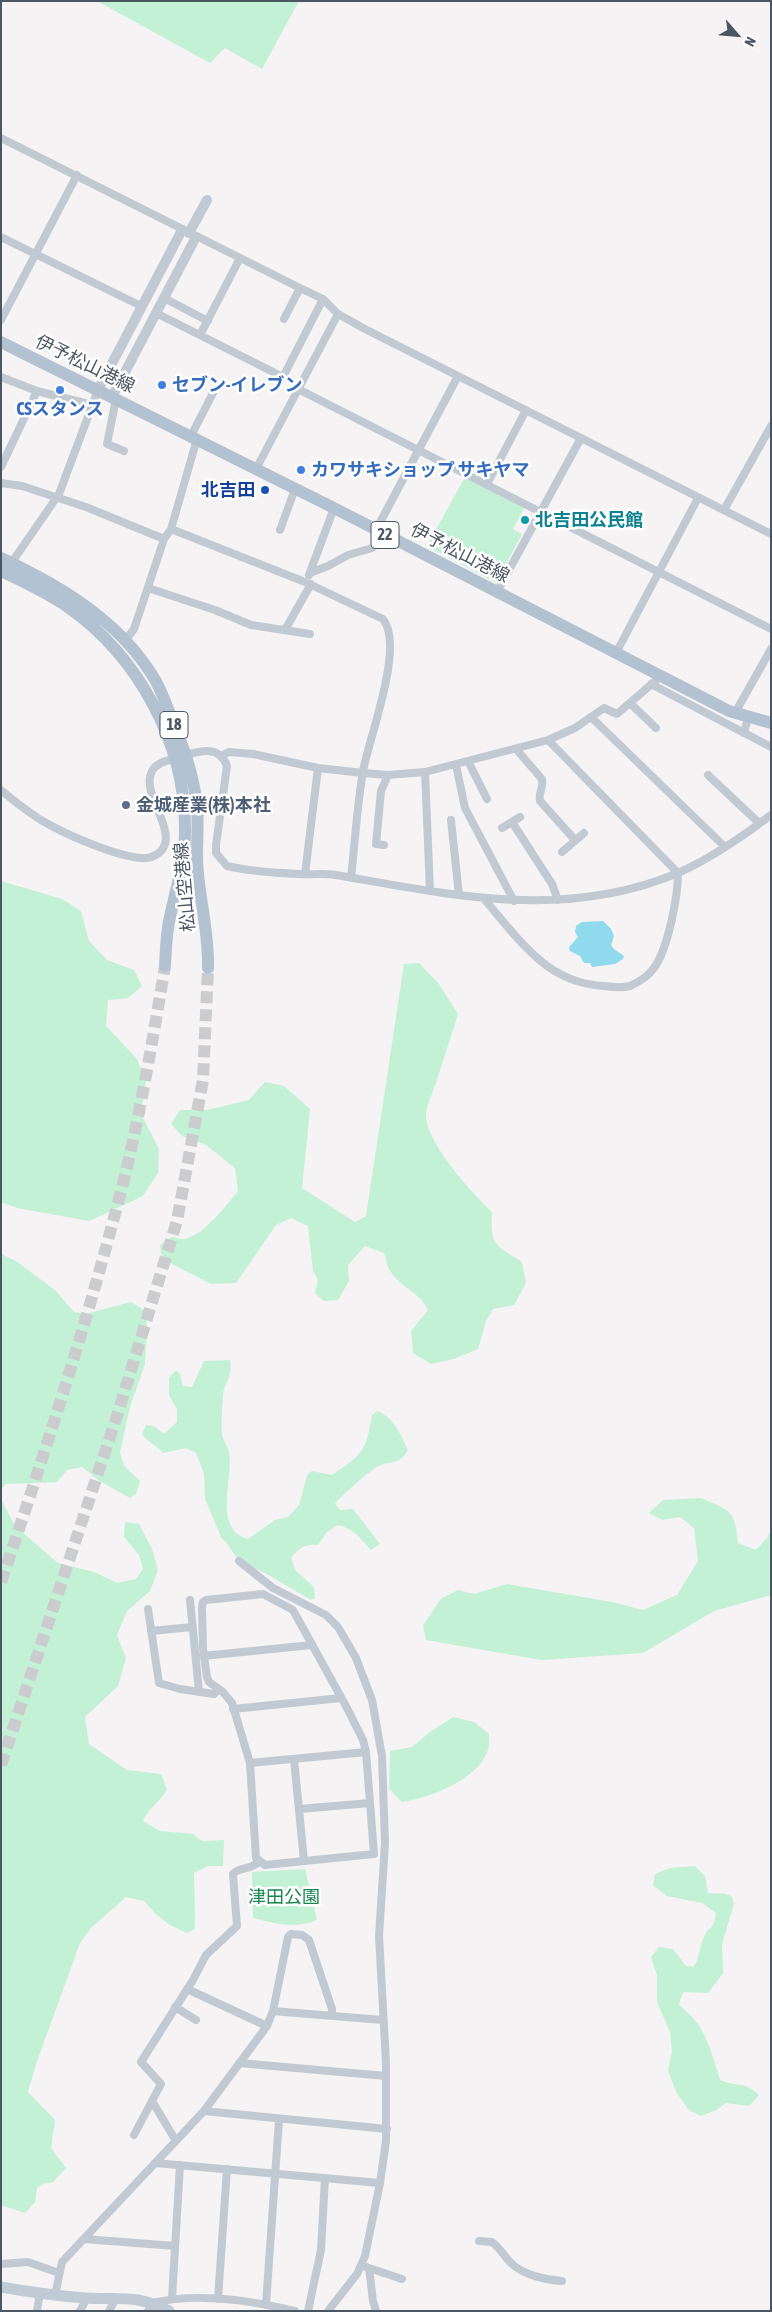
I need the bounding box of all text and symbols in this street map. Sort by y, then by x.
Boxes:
north arrow [712,10,762,60]
text: N [741,34,759,49]
street label: 伊予松山港線 [32,331,138,397]
place label: セブン-イレブン [172,374,302,396]
marker: セブン-イレブン [156,379,168,391]
marker: CSスタンス [54,384,66,396]
place label: CSスタンス [16,398,104,420]
place label: カワサキショップ サキヤマ [311,459,529,481]
marker: カワサキショップ サキヤマ [295,464,307,476]
place label: 北吉田 [201,479,255,501]
marker: 北吉田 [259,484,271,496]
place label: 北吉田公民館 [535,509,643,531]
marker: 北吉田公民館 [519,514,531,526]
street label: 伊予松山港線 [407,519,513,587]
road number: 22 [371,522,399,548]
road number: 18 [160,712,188,738]
place label: 金城産業(株)本社 [136,794,271,816]
marker: 金城産業(株)本社 [120,799,132,811]
street label: 松山空港線 [170,841,200,933]
park label: 津田公園 [248,1886,320,1908]

